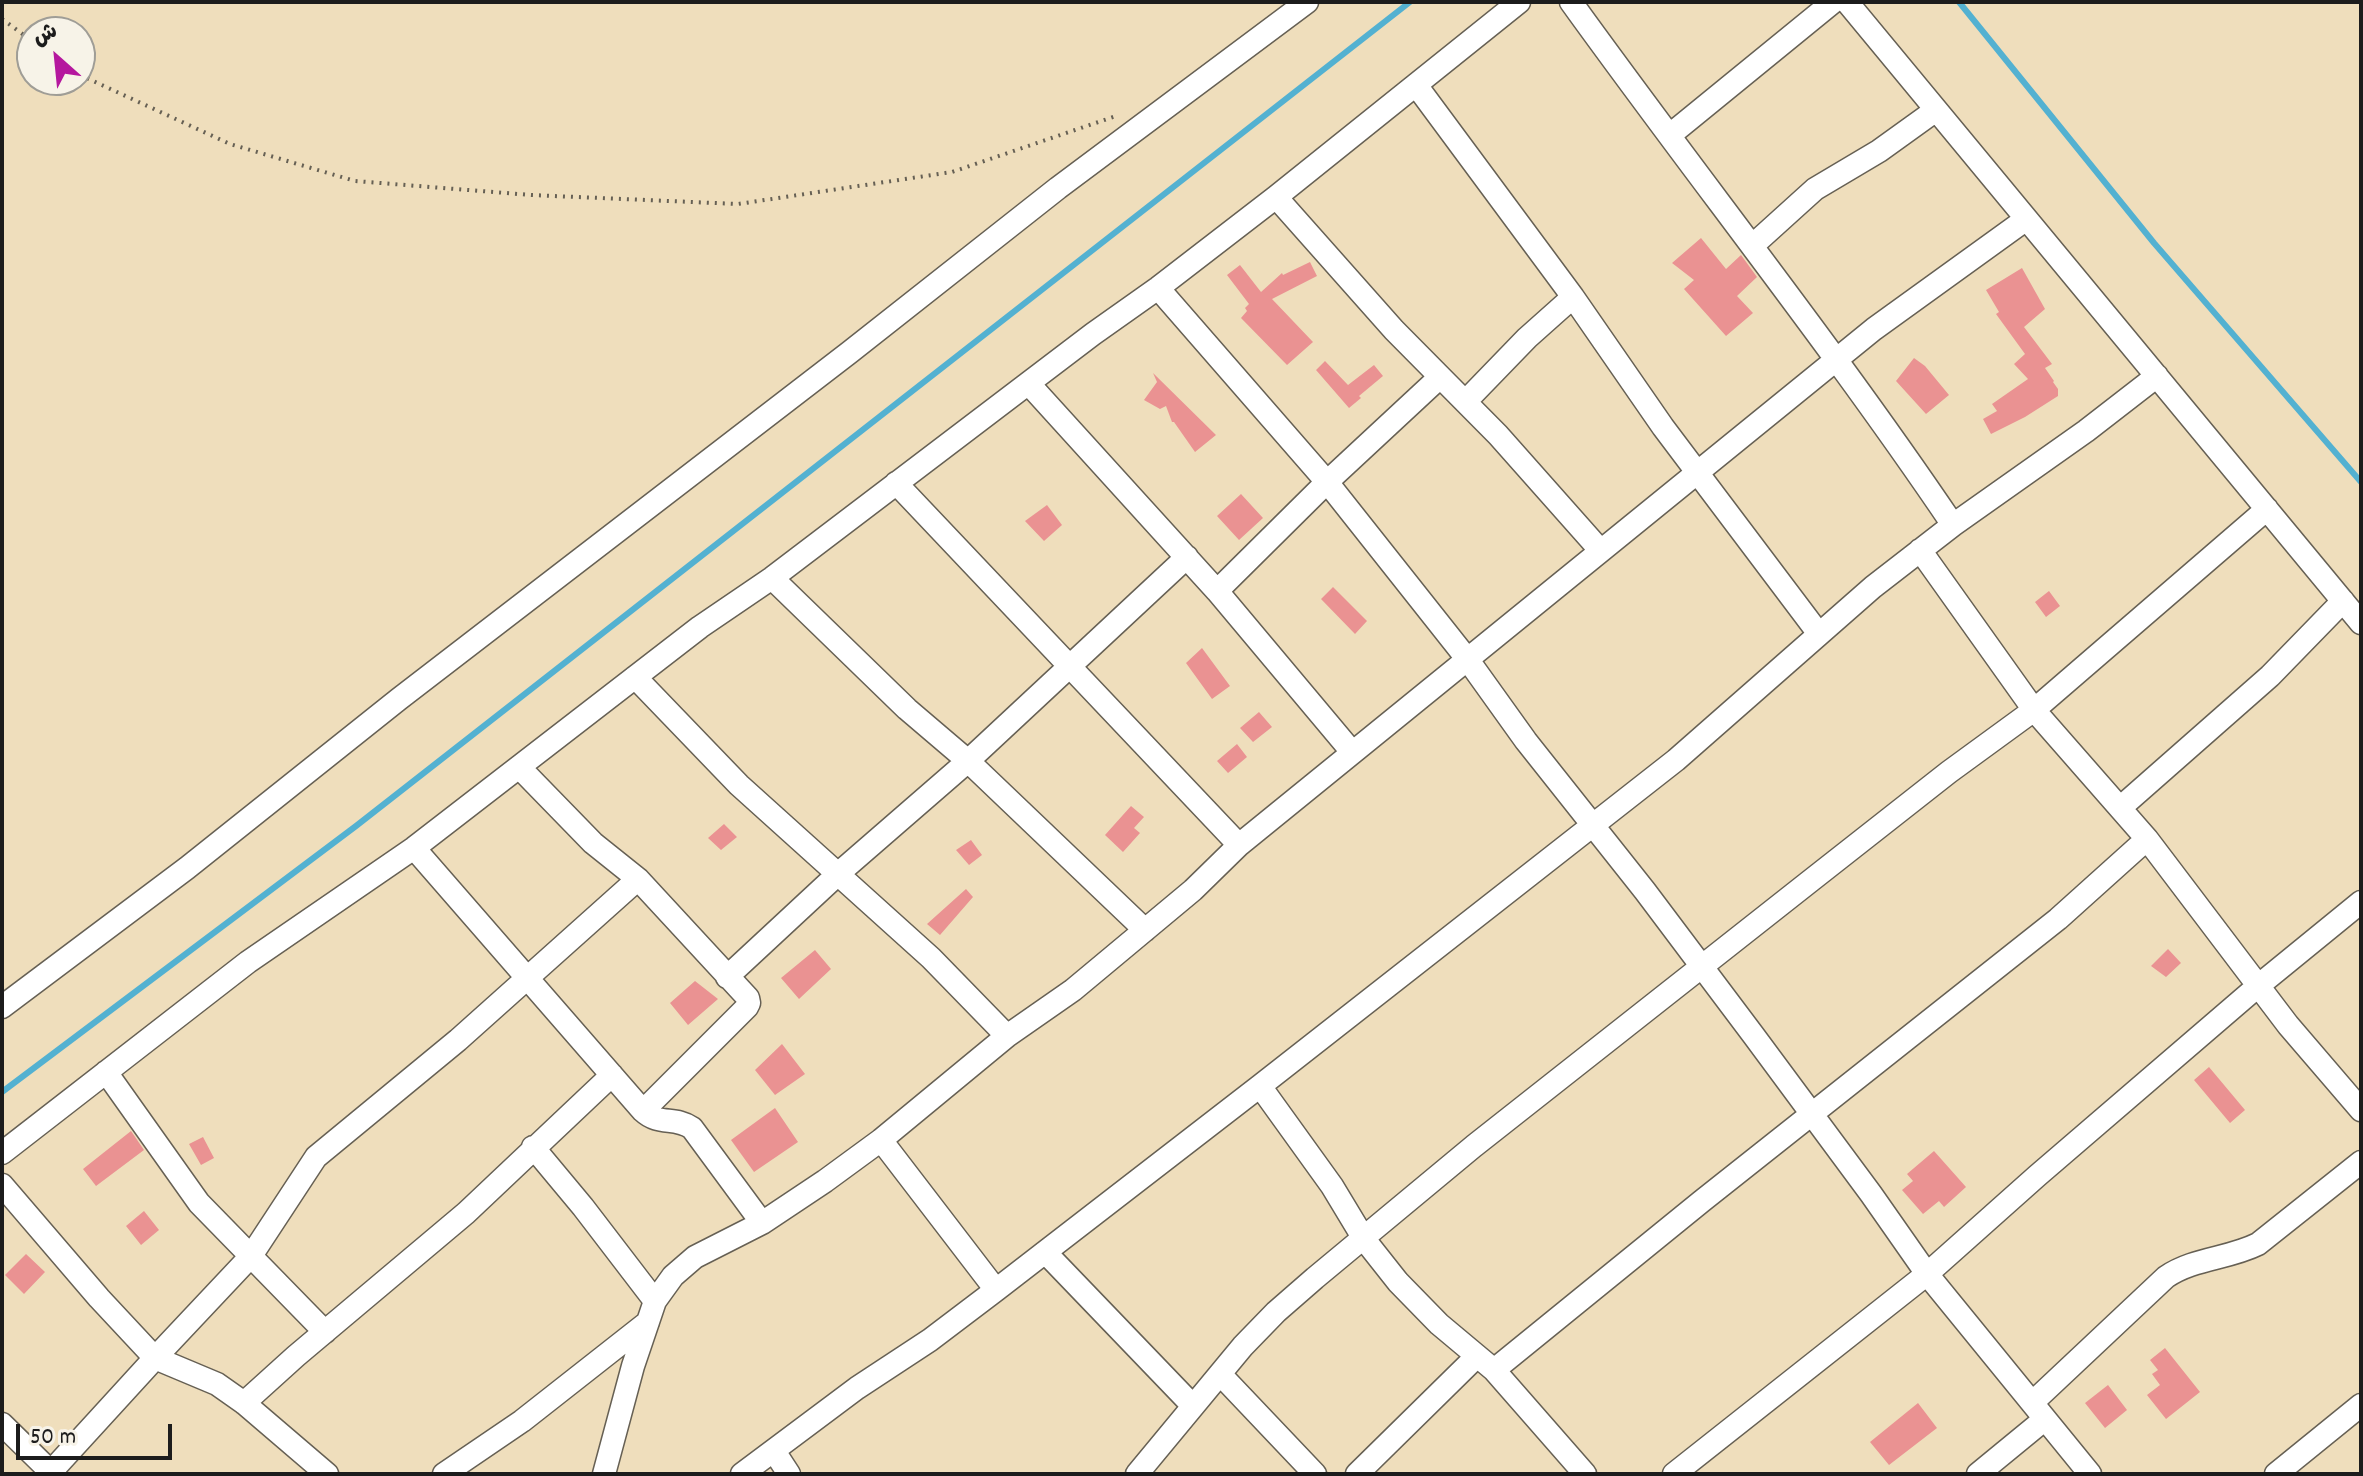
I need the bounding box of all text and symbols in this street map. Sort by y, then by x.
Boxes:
north arrow [16,16,96,96]
text: ش [28,17,64,55]
scale bar [20,1408,176,1458]
text: 50 m [30,1421,76,1455]

